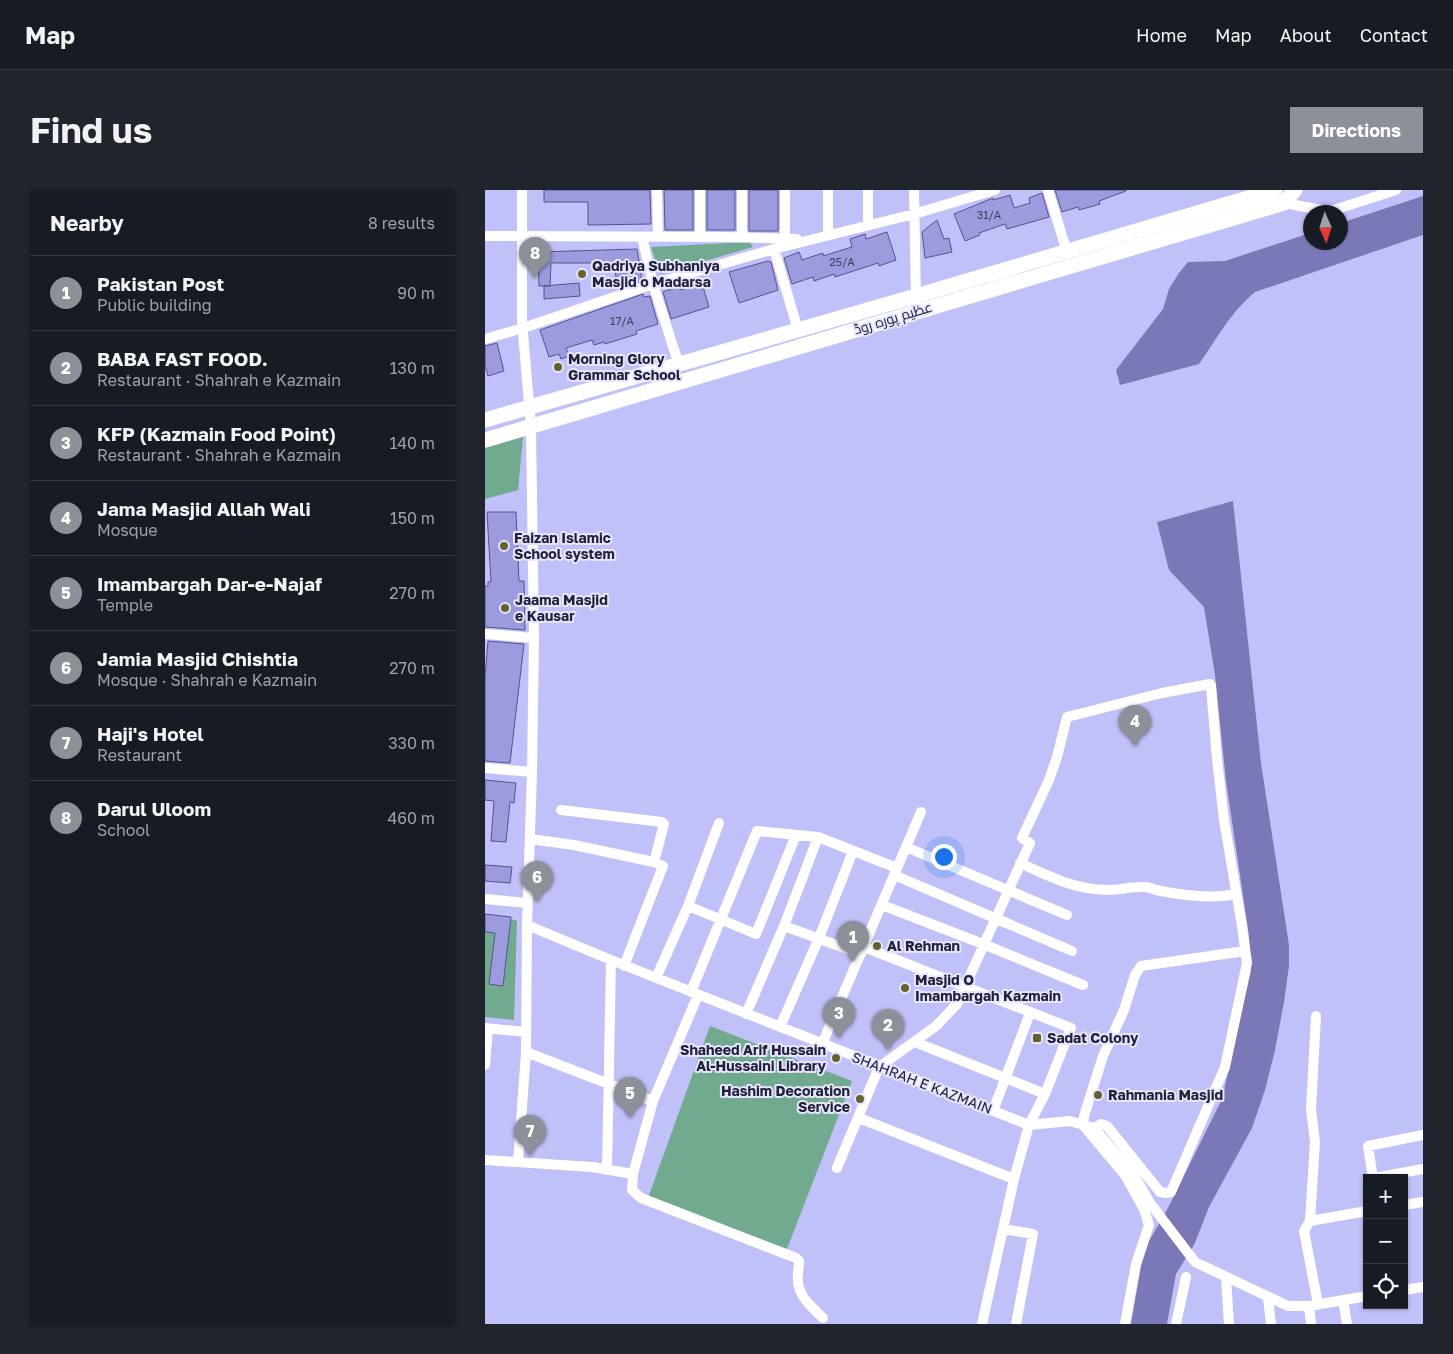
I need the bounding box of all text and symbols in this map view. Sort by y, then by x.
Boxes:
text: Map [25,20,75,49]
text: Home [1136,24,1187,46]
text: Map [1215,24,1252,46]
text: About [1280,24,1332,46]
text: Contact [1360,24,1428,46]
button: Directions [1290,107,1423,153]
text: Find us [30,109,152,151]
north arrow [1303,205,1348,250]
house number: 31/A [977,208,1002,221]
text: Nearby [50,210,124,236]
text: 8 results [368,213,435,233]
pin: 8 [519,237,551,278]
house number: 25/A [829,255,855,268]
place label: Qadriya Subhaniya Masjid o Madarsa [592,257,720,290]
marker: Qadriya Subhaniya Masjid o Madarsa [576,268,588,280]
text: Pakistan Post [97,272,224,295]
text: 1 [62,283,70,303]
text: 90 m [397,283,435,303]
text: Public building [97,295,212,315]
street label: عظیم پورہ روڈ [852,298,935,339]
house number: 17/A [610,314,635,327]
text: BABA FAST FOOD. [97,347,268,370]
place label: Morning Glory Grammar School [568,350,681,383]
text: 2 [61,358,71,378]
text: 130 m [390,358,435,378]
marker: Morning Glory Grammar School [552,361,564,373]
text: Restaurant · Shahrah e Kazmain [97,370,341,390]
text: KFP (Kazmain Food Point) [97,422,336,445]
text: 3 [61,433,71,453]
text: 140 m [389,433,435,453]
text: Restaurant · Shahrah e Kazmain [97,445,341,465]
text: Jama Masjid Allah Wali [97,497,311,520]
text: 4 [61,508,71,528]
text: 150 m [390,508,435,528]
text: Mosque [97,520,158,540]
place label: Faizan Islamic School system [514,529,615,562]
marker: Faizan Islamic School system [498,540,510,552]
text: Imambargah Dar-e-Najaf [97,572,322,595]
text: 5 [61,583,71,603]
text: 270 m [389,583,435,603]
place label: Jaama Masjid e Kausar [515,591,608,624]
text: Temple [97,595,153,615]
marker: Jaama Masjid e Kausar [499,602,511,614]
text: Jamia Masjid Chishtia [97,647,298,670]
text: 6 [61,658,71,678]
text: 270 m [389,658,435,678]
text: Mosque · Shahrah e Kazmain [97,670,317,690]
pin: 4 [1119,705,1151,746]
text: Haji's Hotel [97,722,204,745]
text: 7 [62,733,70,753]
text: 330 m [388,733,435,753]
text: Restaurant [97,745,182,765]
text: Darul Uloom [97,797,211,820]
text: 8 [61,808,71,828]
text: 460 m [387,808,435,828]
text: School [97,820,150,840]
your location [931,844,957,870]
pin: 6 [521,861,553,902]
pin: 1 [837,921,869,962]
place label: Al Rehman [887,937,960,954]
marker: Al Rehman [871,940,883,952]
place label: Masjid O Imambargah Kazmain [915,971,1061,1004]
marker: Masjid O Imambargah Kazmain [899,982,911,994]
pin: 3 [823,997,855,1038]
pin: 2 [872,1009,904,1050]
place label: Sadat Colony [1047,1029,1139,1046]
marker: Sadat Colony [1031,1032,1043,1044]
place label: Shaheed Arif Hussain Al-Hussaini Library [680,1041,827,1074]
street label: SHAHRAH E KAZMAIN [850,1048,995,1117]
marker: Shaheed Arif Hussain Al-Hussaini Library [830,1052,842,1064]
pin: 5 [614,1077,646,1118]
place label: Hashim Decoration Service [721,1082,850,1115]
place label: Rahmania Masjid [1108,1086,1223,1103]
marker: Rahmania Masjid [1092,1089,1104,1101]
marker: Hashim Decoration Service [854,1093,866,1105]
pin: 7 [514,1115,546,1156]
map controls [1363,1174,1408,1309]
button: + [1363,1174,1408,1219]
button: − [1363,1219,1408,1264]
button: locate [1363,1264,1408,1309]

